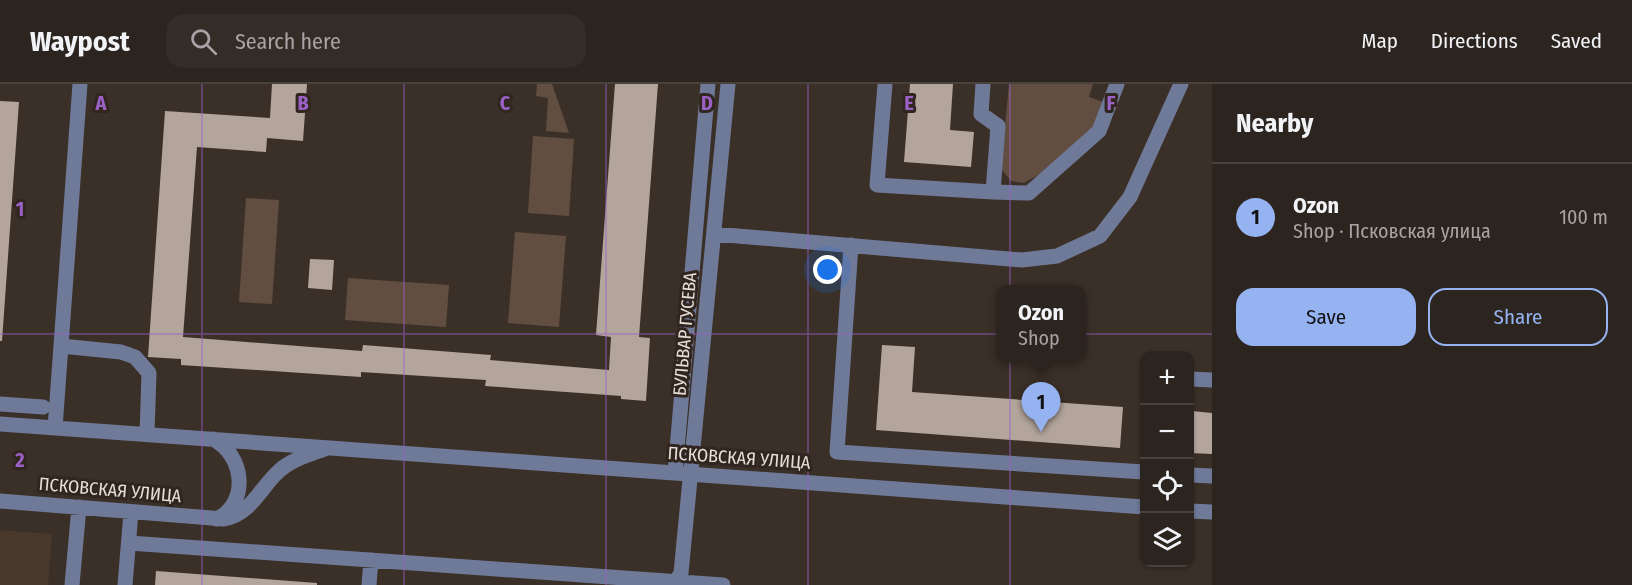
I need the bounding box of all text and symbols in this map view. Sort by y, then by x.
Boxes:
search box [166,14,586,68]
text: Waypost [30,25,130,58]
icon: search [187,25,220,58]
text: Search here [235,28,341,55]
text: Map [1361,28,1398,54]
text: Directions [1431,28,1518,54]
text: Saved [1551,28,1602,54]
text: A [95,91,108,115]
text: B [297,91,309,115]
text: C [500,91,511,115]
text: D [701,91,713,115]
text: E [904,91,914,115]
text: F [1107,91,1116,115]
text: Nearby [1236,108,1313,139]
text: Ozon [1293,192,1339,219]
text: 1 [16,197,24,221]
text: 1 [1251,205,1260,229]
text: 100 m [1559,205,1608,229]
text: Shop · Псковская улица [1293,219,1491,243]
your location [813,255,842,284]
street label: БУЛЬВАР ГУСЕВА [669,271,701,397]
popup [996,285,1086,363]
button: Save [1236,288,1416,346]
button: Share [1428,288,1608,346]
text: Ozon [1018,299,1064,326]
text: Shop [1018,326,1060,350]
map controls [1140,351,1194,567]
button: + [1140,351,1194,405]
pin: 1 [1022,382,1060,432]
button: − [1140,405,1194,459]
street label: ПСКОВСКАЯ УЛИЦА [667,442,812,474]
text: 2 [14,448,25,472]
button: locate [1140,459,1194,513]
street label: ПСКОВСКАЯ УЛИЦА [38,473,183,507]
button: layers [1140,513,1194,567]

